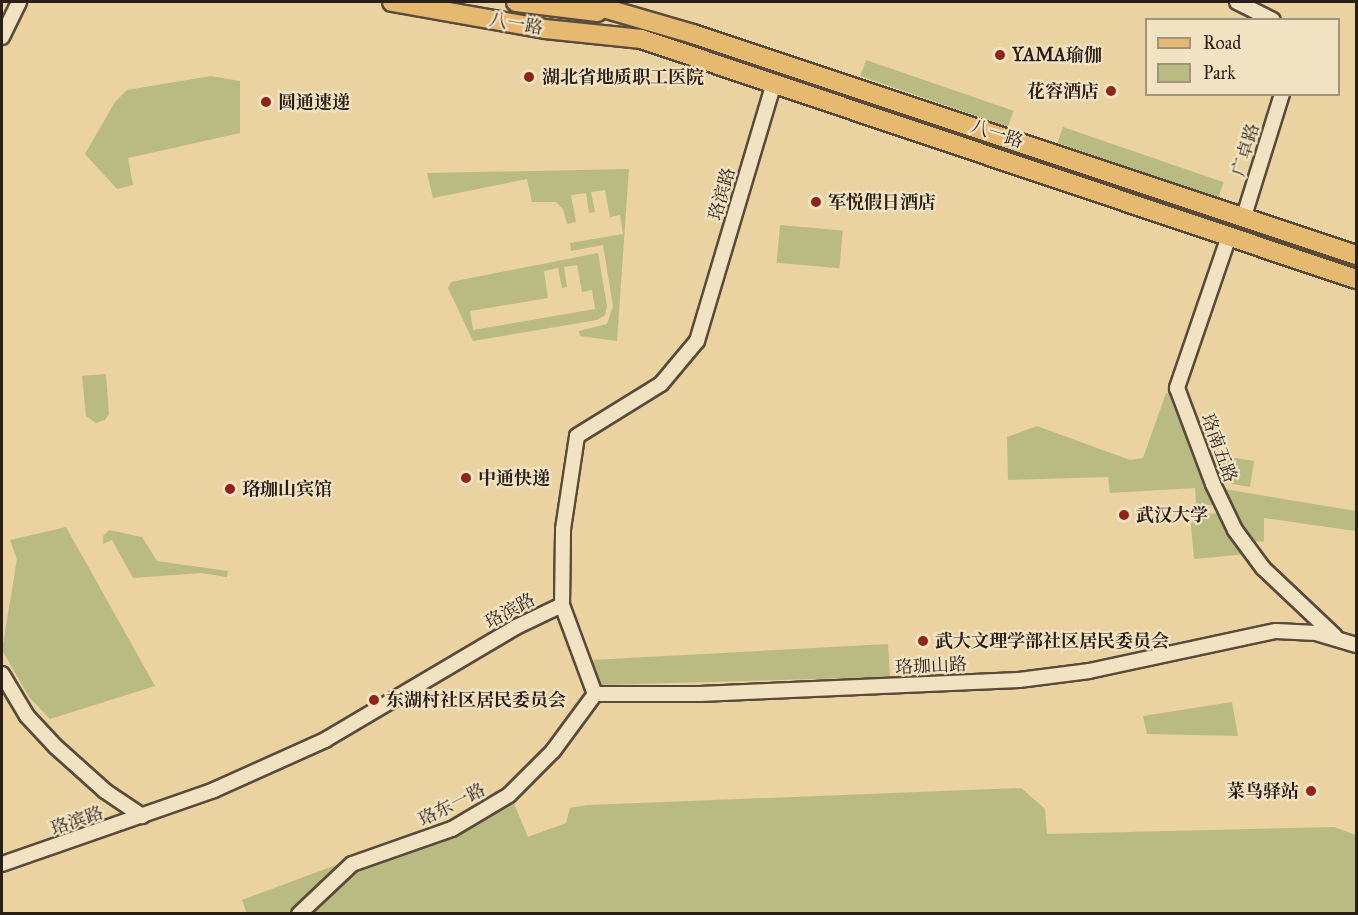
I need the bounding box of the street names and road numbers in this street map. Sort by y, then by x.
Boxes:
street label: 八一路 [488,9,544,39]
street label: 八一路 [968,115,1026,153]
street label: 广卓路 [1228,121,1264,179]
street label: 珞滨路 [704,165,740,223]
street label: 珞南五路 [1197,410,1241,486]
street label: 珞滨路 [481,589,539,633]
street label: 珞珈山路 [894,653,968,679]
street label: 珞东一路 [415,779,489,831]
street label: 珞滨路 [48,802,106,840]

